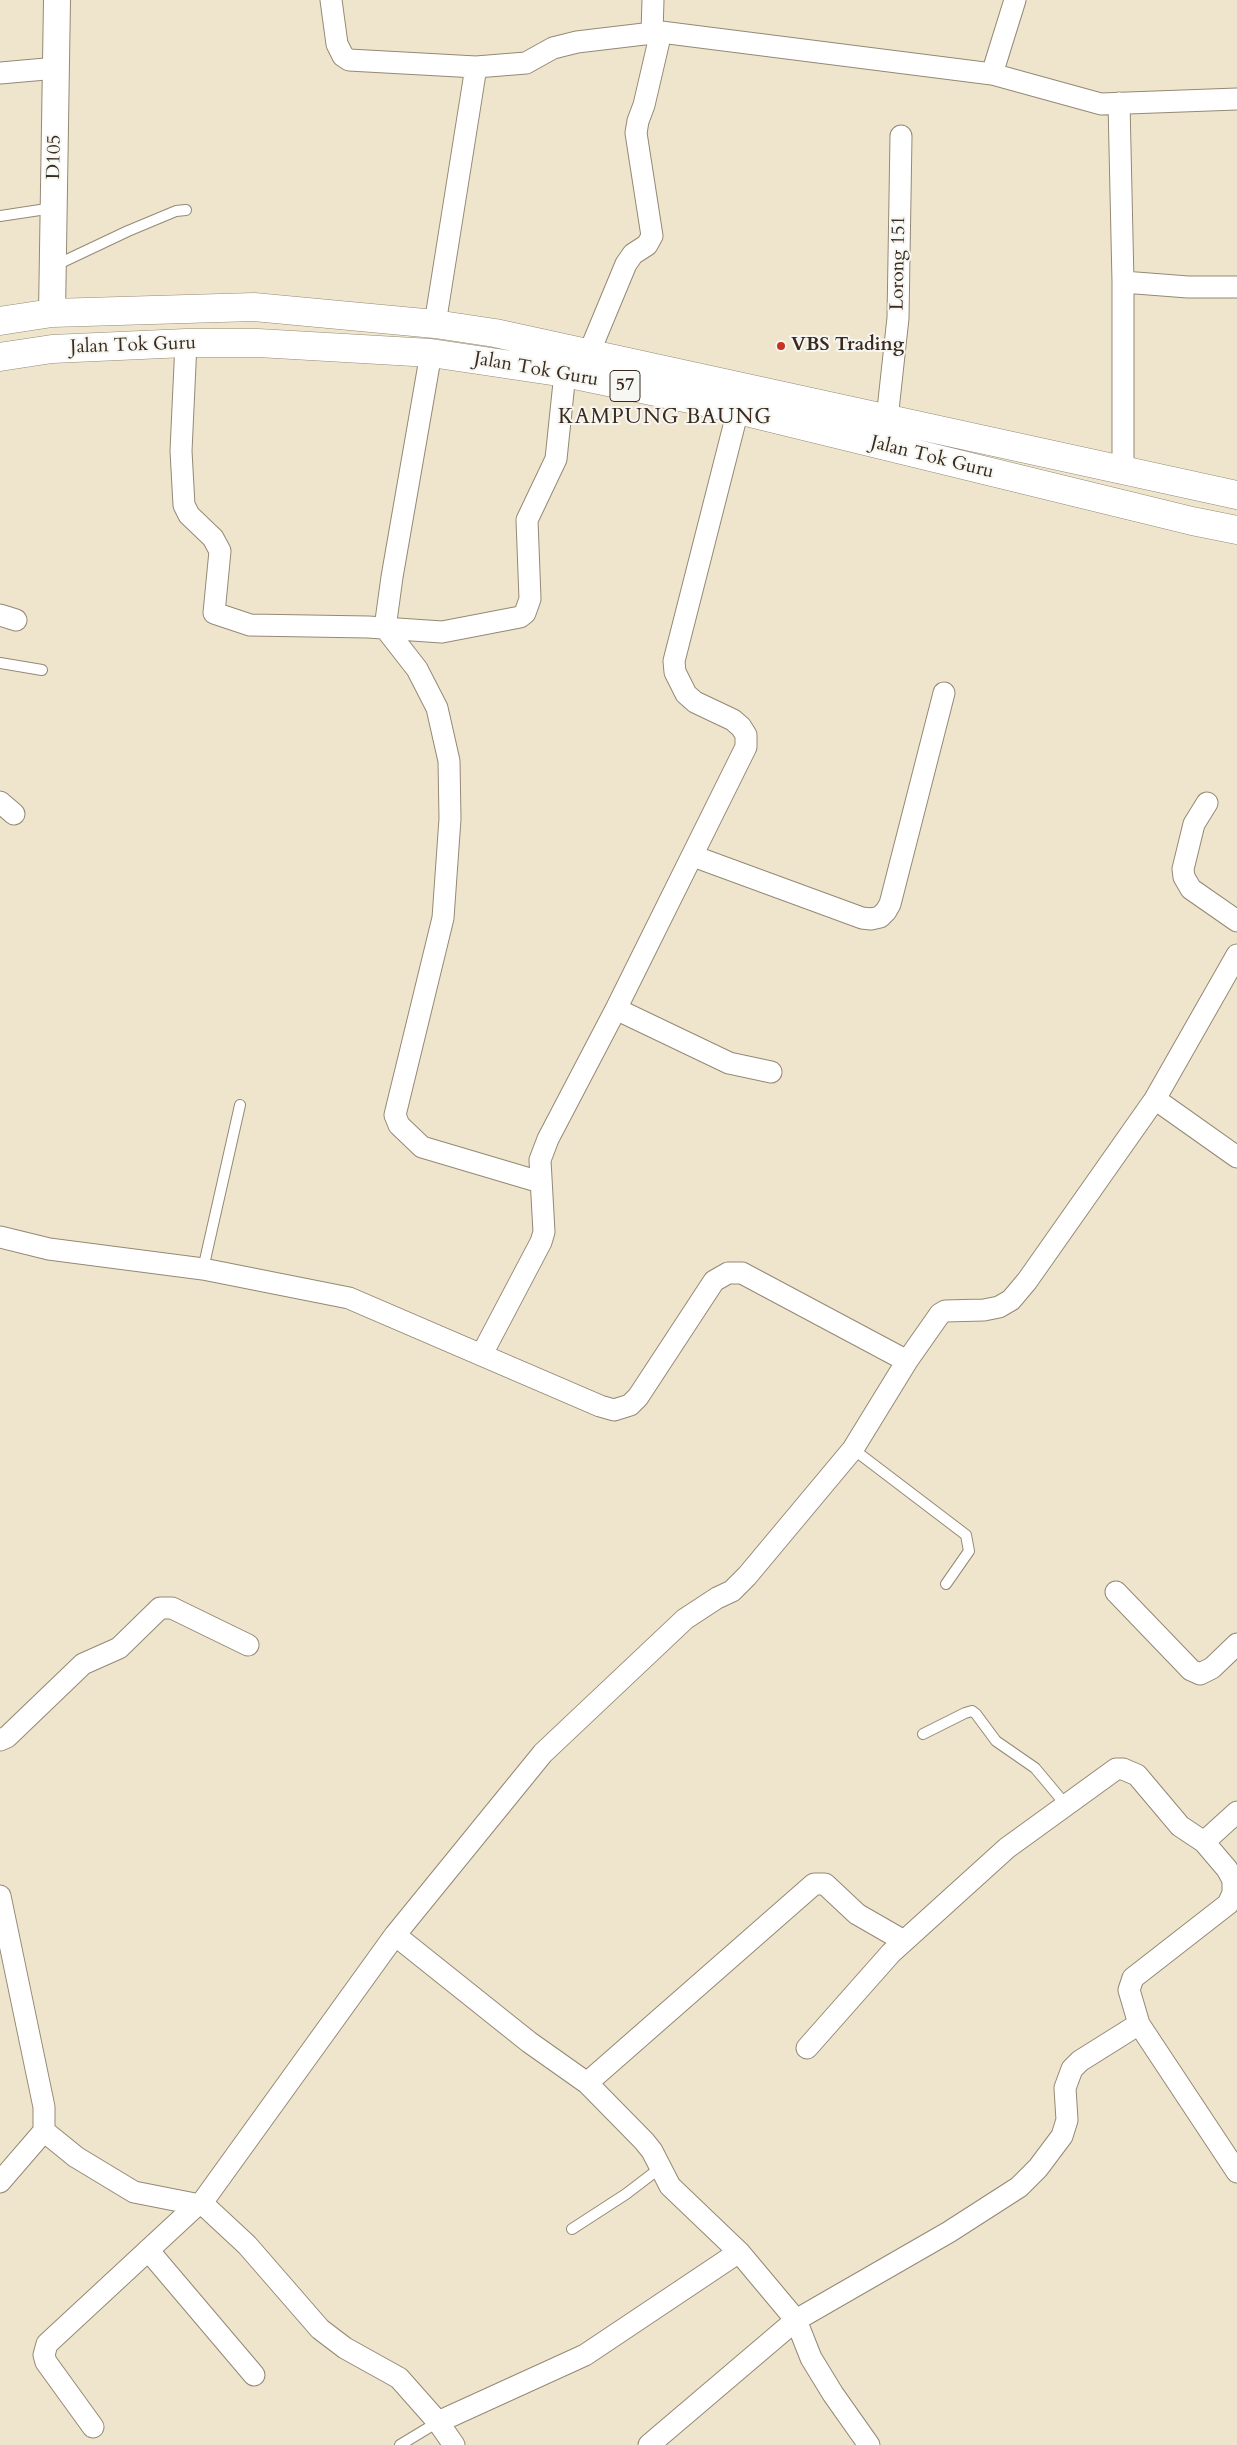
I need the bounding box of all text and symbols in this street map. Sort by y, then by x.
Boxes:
street label: D105 [43,134,67,180]
street label: Lorong 151 [887,215,911,311]
street label: Jalan Tok Guru [70,332,196,360]
place label: VBS Trading [791,335,904,357]
marker: VBS Trading [775,340,787,352]
street label: Jalan Tok Guru [472,348,600,392]
road number: 57 [610,371,640,402]
district label: KAMPUNG BAUNG [556,405,774,431]
street label: Jalan Tok Guru [868,432,996,484]

